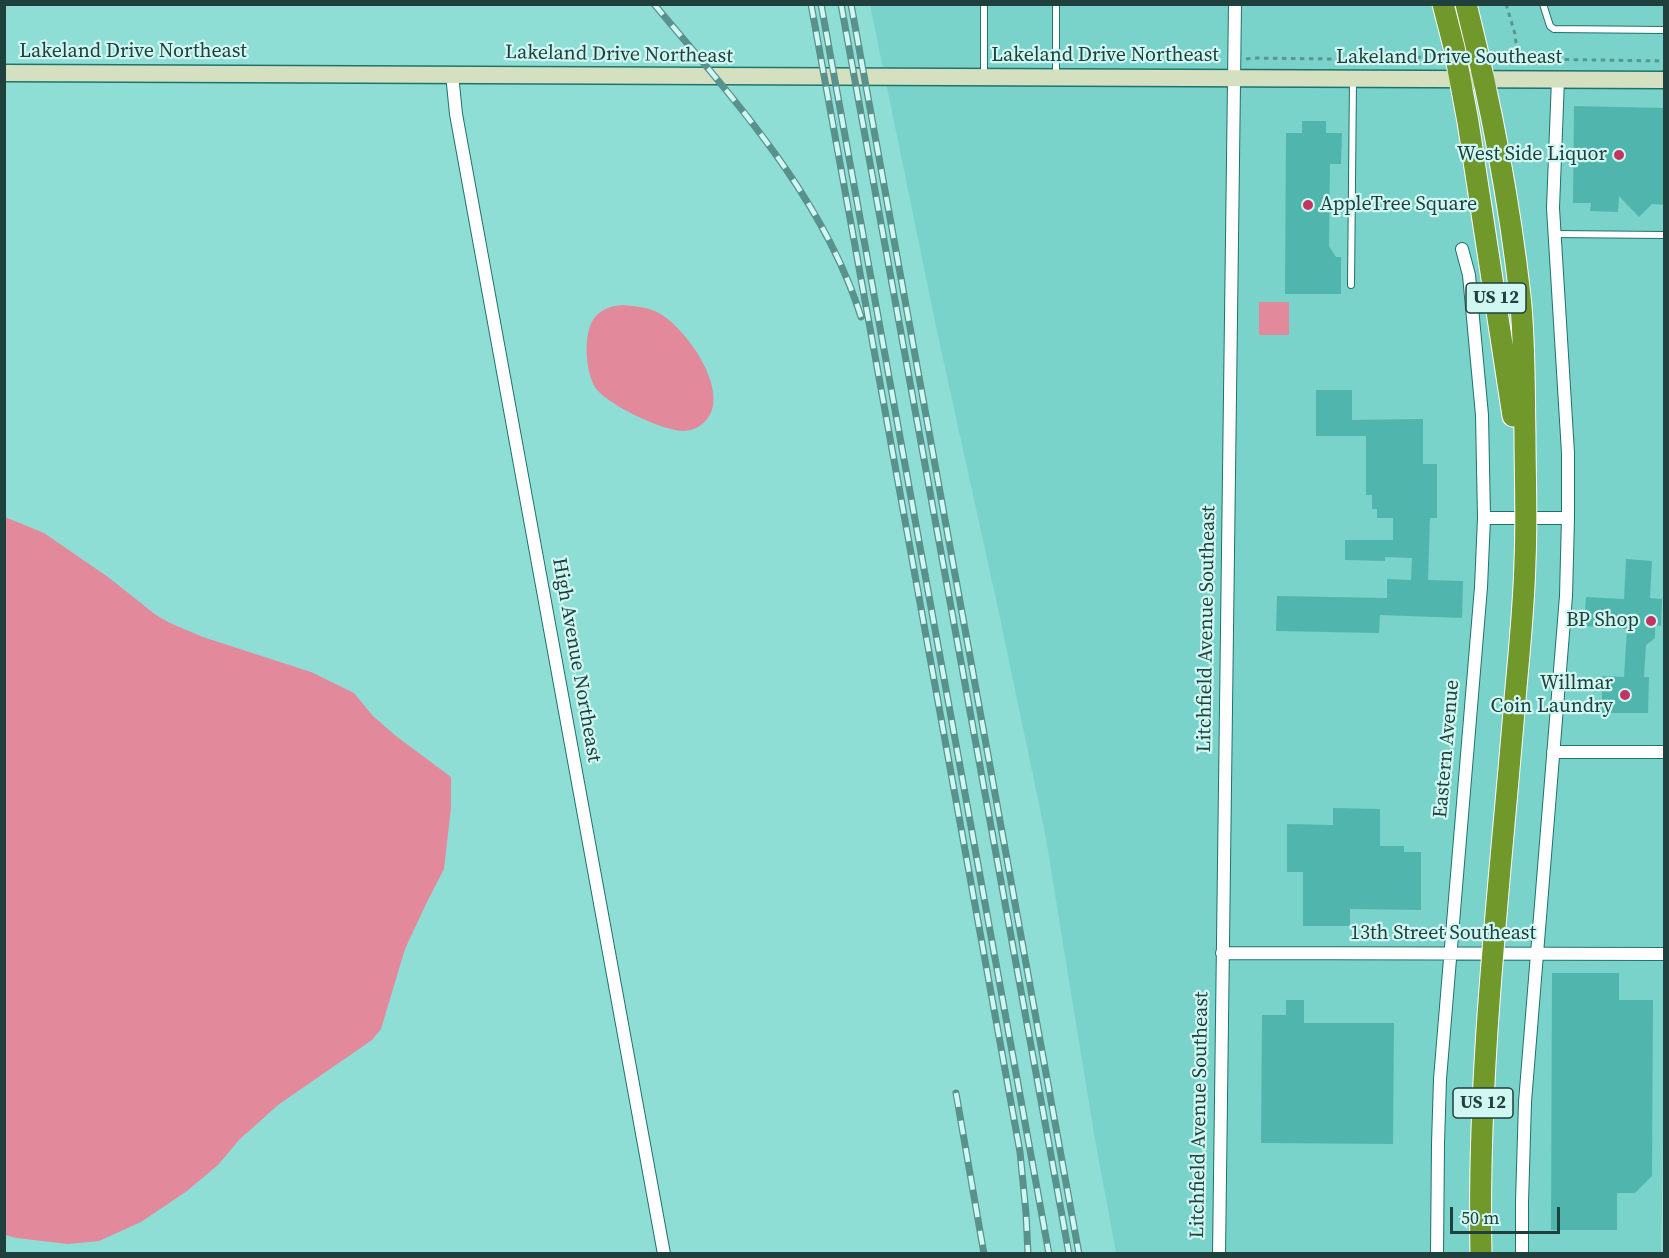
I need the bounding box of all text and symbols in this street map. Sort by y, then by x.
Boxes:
street label: Lakeland Drive Northeast [19,40,247,64]
street label: Lakeland Drive Northeast [505,41,733,69]
street label: Lakeland Drive Northeast [991,44,1219,68]
street label: Lakeland Drive Southeast [1336,46,1562,70]
place label: West Side Liquor [1457,143,1607,167]
marker: West Side Liquor [1612,148,1626,162]
place label: AppleTree Square [1320,193,1477,217]
marker: AppleTree Square [1301,198,1315,212]
road number: US 12 [1466,283,1526,313]
street label: Litchfield Avenue Southeast [1193,505,1221,753]
street label: High Avenue Northeast [546,556,606,764]
place label: BP Shop [1566,609,1639,633]
marker: BP Shop [1644,614,1658,628]
place label: Willmar Coin Laundry [1491,672,1613,719]
street label: Eastern Avenue [1429,679,1465,819]
marker: Willmar Coin Laundry [1618,688,1632,702]
street label: 13th Street Southeast [1350,922,1536,946]
street label: Litchfield Avenue Southeast [1186,991,1214,1239]
road number: US 12 [1453,1088,1513,1118]
scale bar [1453,1195,1562,1233]
text: 50 m [1461,1205,1499,1230]

